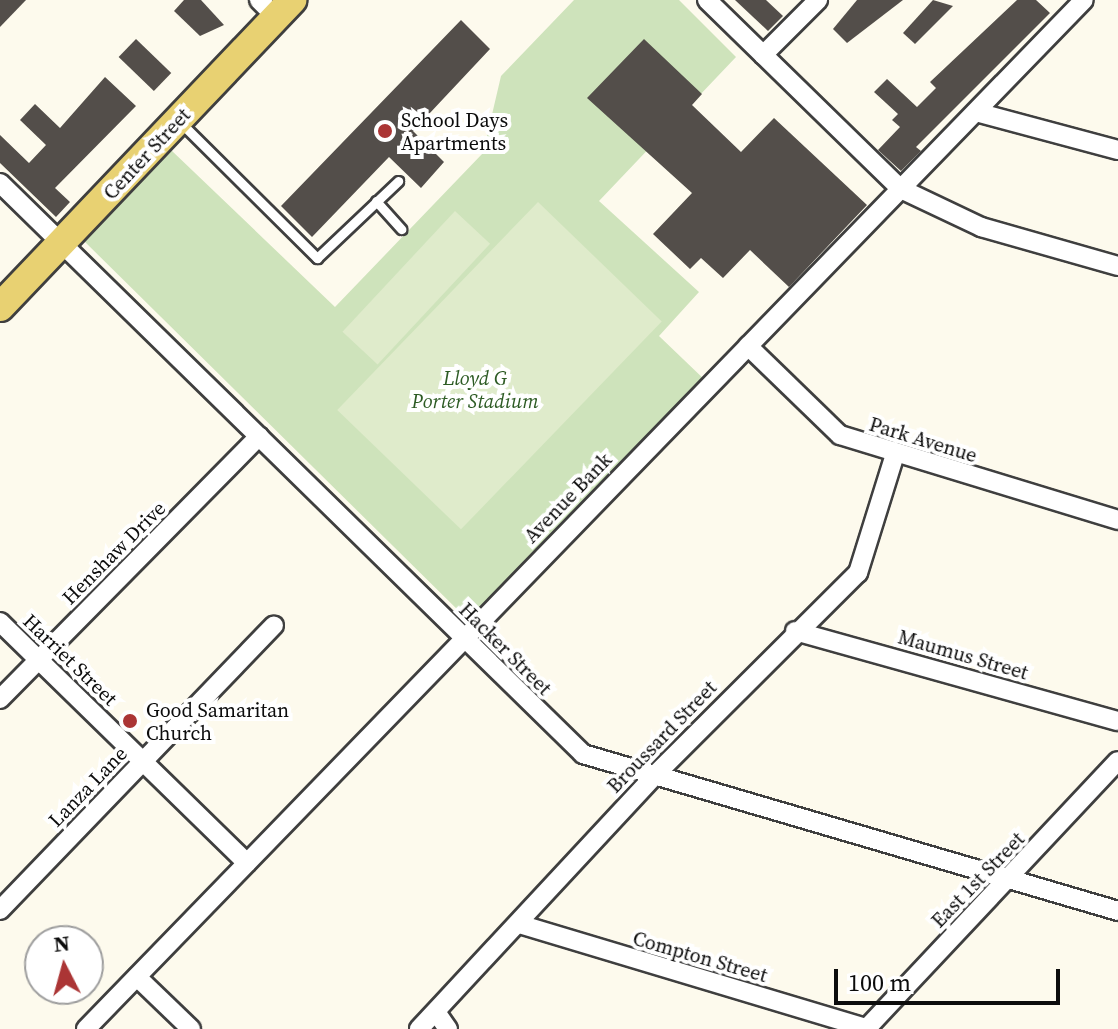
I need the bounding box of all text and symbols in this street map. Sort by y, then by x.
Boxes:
street label: Center Street [99,103,195,205]
place label: School Days Apartments [401,108,508,155]
marker: School Days Apartments [376,122,394,140]
park label: Lloyd G Porter Stadium [411,367,539,414]
street label: Park Avenue [866,412,980,468]
street label: Avenue Bank [519,448,617,548]
street label: Henshaw Drive [57,496,171,610]
street label: Hacker Street [454,598,556,700]
street label: Harriet Street [18,609,122,711]
street label: Maumus Street [895,625,1031,685]
street label: Broussard Street [602,676,722,798]
place label: Good Samaritan Church [146,698,289,745]
marker: Good Samaritan Church [121,712,139,730]
street label: Lanza Lane [44,742,132,832]
street label: East 1st Street [926,827,1030,933]
north arrow [24,925,104,1005]
street label: Compton Street [630,926,770,988]
text: N [52,927,71,959]
scale bar [838,953,1064,1003]
text: 100 m [848,966,911,999]

